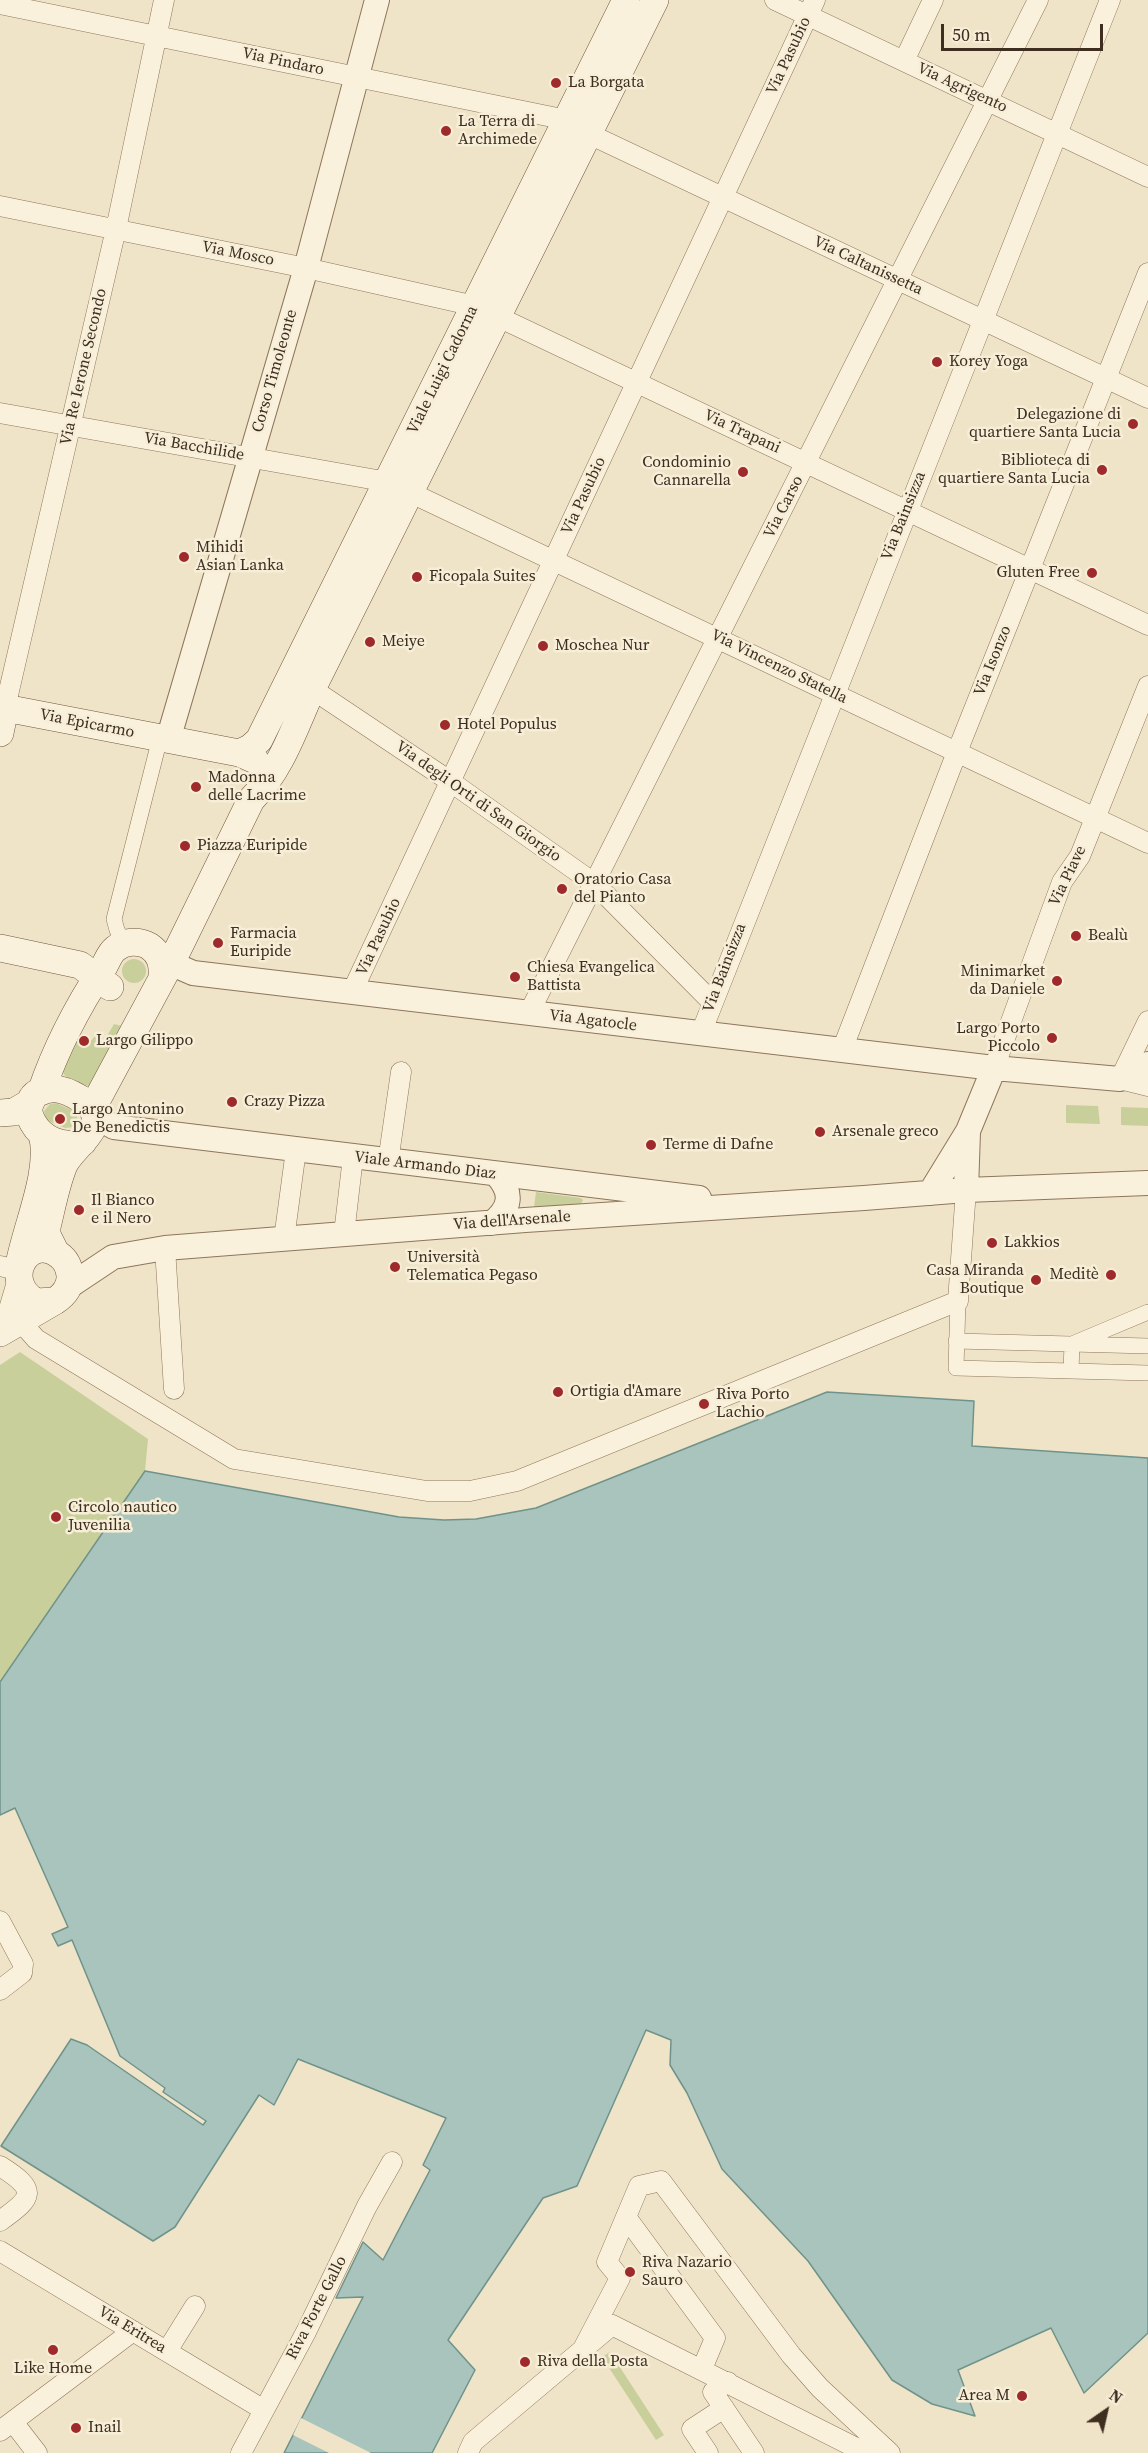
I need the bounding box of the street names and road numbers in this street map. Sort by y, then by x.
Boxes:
street label: Via Pasubio [763,14,815,98]
street label: Via Pindaro [240,44,326,80]
street label: Via Agrigento [914,59,1010,117]
street label: Via Caltanissetta [810,232,926,300]
street label: Via Mosco [200,238,276,270]
street label: Via Re Ierone Secondo [57,287,111,447]
street label: Viale Luigi Cadorna [404,303,482,437]
street label: Corso Timoleonte [248,307,302,435]
street label: Via Trapani [701,406,783,458]
street label: Via Bacchilide [142,429,246,465]
street label: Via Pasubio [558,454,610,538]
street label: Via Bainsizza [877,469,931,563]
street label: Via Carso [760,473,808,541]
street label: Via Isonzo [970,623,1016,699]
street label: Via Vincenzo Statella [708,626,850,708]
street label: Via Epicarmo [38,705,136,743]
street label: Via degli Orti di San Giorgio [391,737,565,867]
street label: Via Piave [1045,843,1091,909]
street label: Via Pasubio [353,895,405,979]
street label: Via Bainsizza [699,921,751,1015]
street label: Via Agatocle [548,1006,638,1036]
street label: Viale Armando Diaz [353,1148,497,1184]
street label: Via dell'Arsenale [453,1207,571,1235]
street label: Riva Forte Gallo [283,2253,351,2363]
street label: Via Eritrea [94,2302,170,2358]

